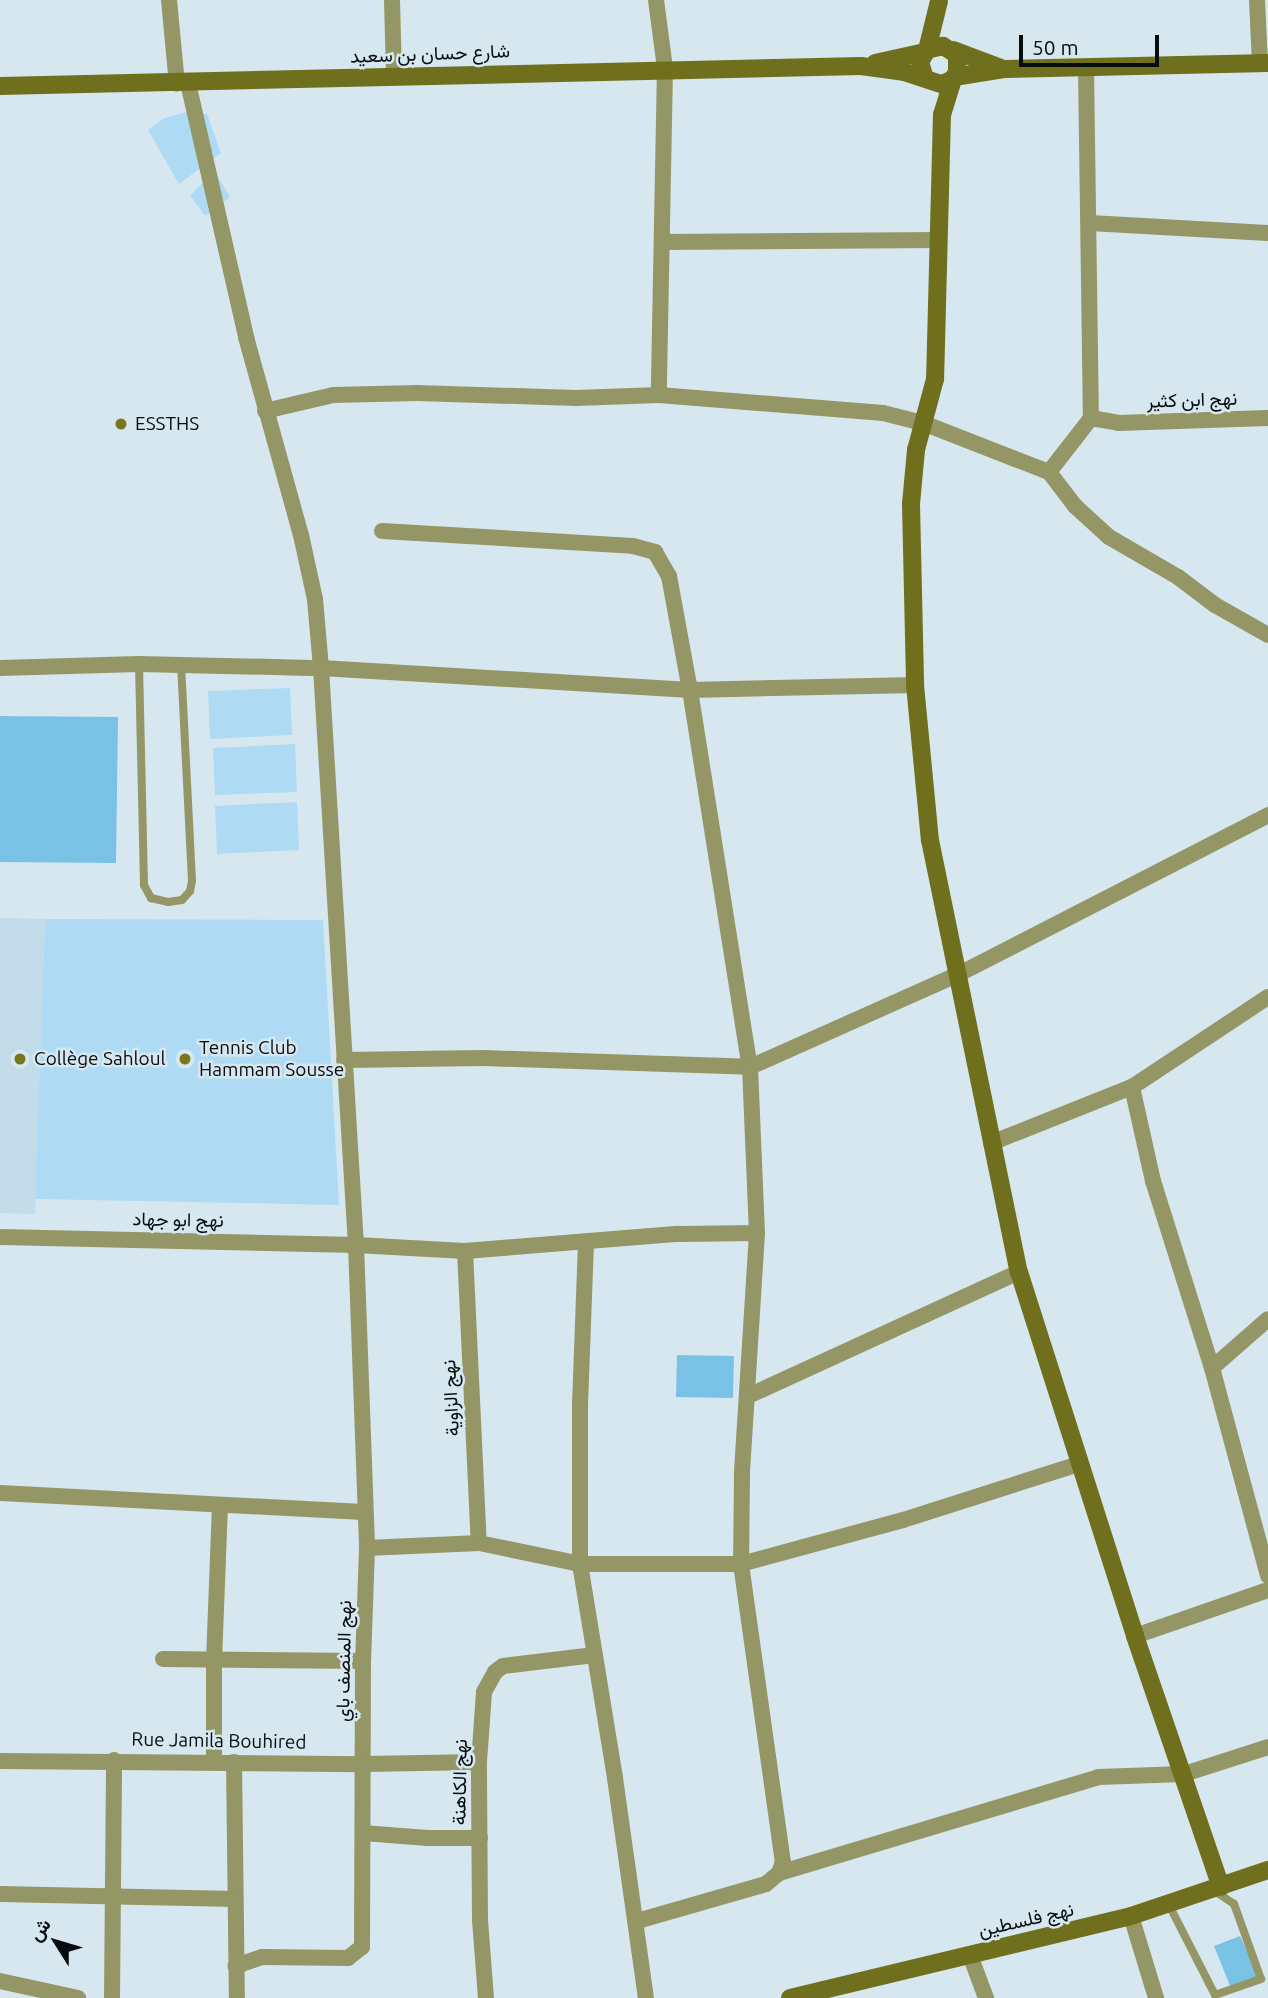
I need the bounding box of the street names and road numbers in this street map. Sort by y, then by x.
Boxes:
street label: شارع حسان بن سعيد [350,40,510,68]
street label: نهج ابن كثير [1146,387,1238,413]
street label: نهج ابو جهاد [132,1208,224,1232]
street label: نهج الزاوية [438,1359,464,1437]
street label: نهج المنصف باي [332,1600,356,1722]
street label: Rue Jamila Bouhired [131,1728,307,1754]
street label: نهج الكاهنة [448,1739,472,1825]
street label: نهج فلسطين [976,1898,1076,1942]

